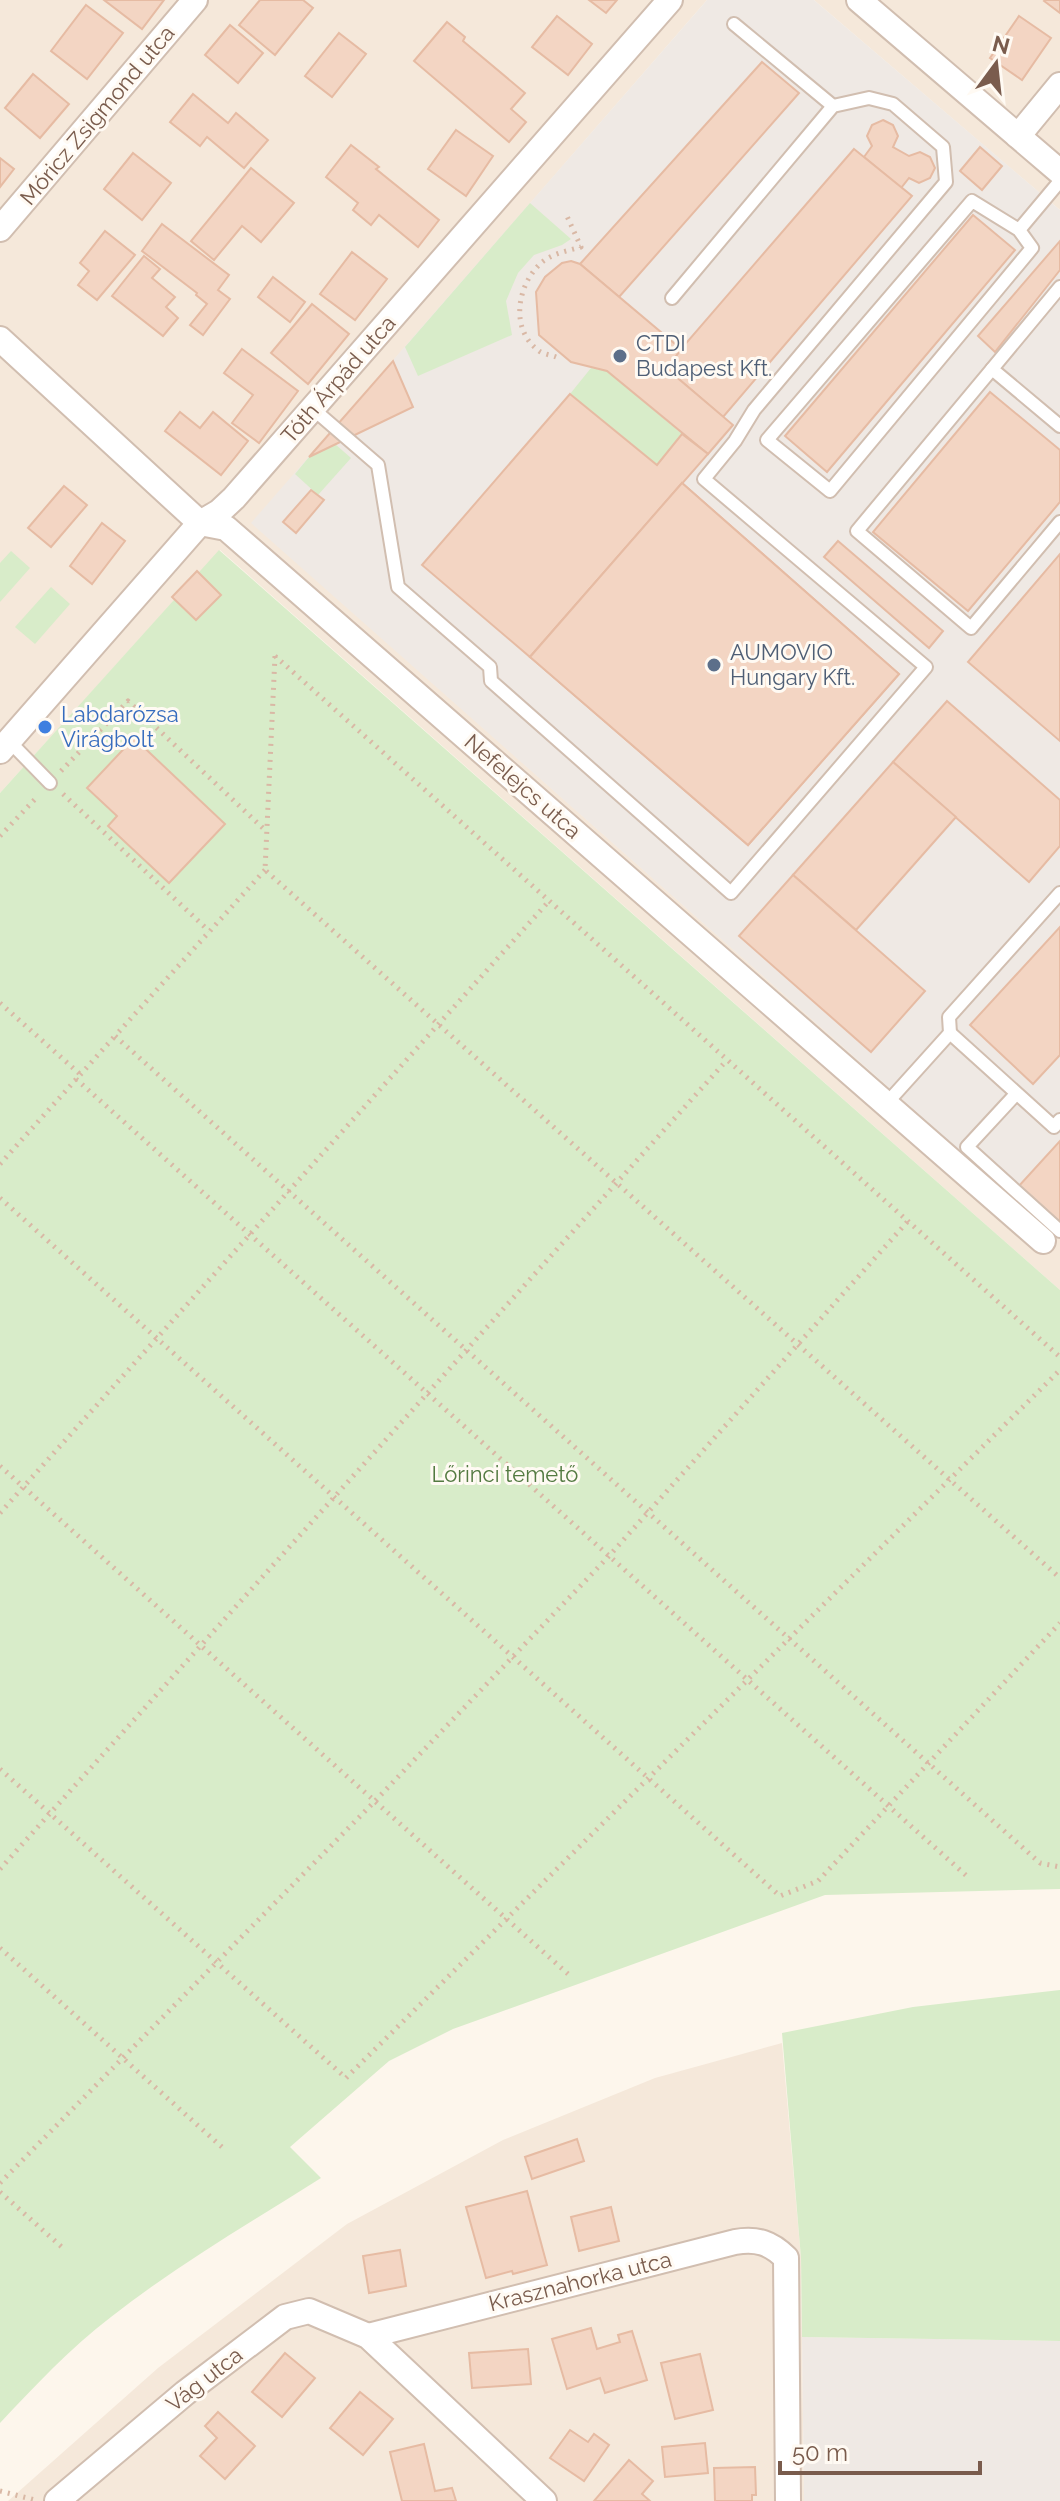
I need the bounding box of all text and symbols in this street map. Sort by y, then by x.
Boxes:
street label: Móricz Zsigmond utca [14,20,180,210]
north arrow [956,24,1036,104]
text: N [990,30,1013,59]
street label: Tóth Árpád utca [275,310,401,448]
place label: CTDI Budapest Kft. [636,330,772,381]
marker: CTDI Budapest Kft. [611,347,629,365]
place label: AUMOVIO Hungary Kft. [730,639,855,690]
marker: AUMOVIO Hungary Kft. [705,656,723,674]
place label: Labdarózsa Virágbolt [61,701,179,752]
marker: Labdarózsa Virágbolt [36,718,54,736]
street label: Nefelejcs utca [459,728,587,844]
park label: Lőrinci temető [432,1461,578,1487]
street label: Krasznahorka utca [486,2246,674,2316]
street label: Vág utca [161,2341,247,2417]
scale bar [780,2425,980,2475]
text: 50 m [792,2438,848,2467]

